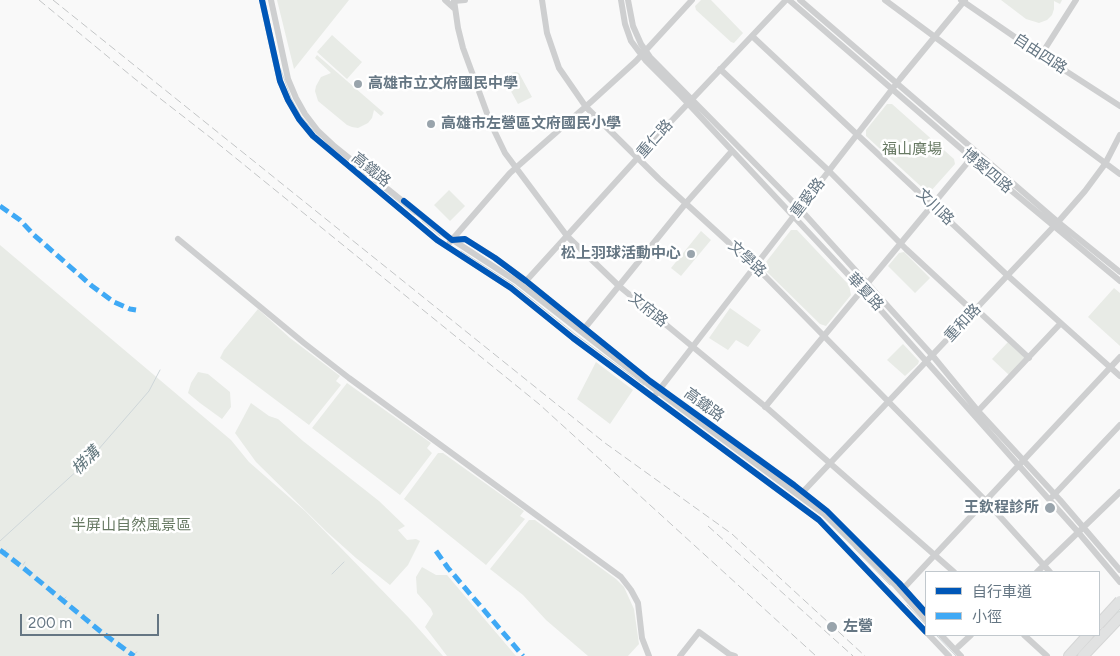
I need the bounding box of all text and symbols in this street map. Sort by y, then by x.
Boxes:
street label: 自由四路 [1010,30,1070,78]
place label: 高雄市立文府國民中學 [368,75,518,93]
marker: 高雄市立文府國民中學 [352,78,364,90]
place label: 高雄市左營區文府國民小學 [441,115,621,133]
street label: 重仁路 [633,116,677,162]
marker: 高雄市左營區文府國民小學 [425,118,437,130]
park label: 福山廣場 [882,141,942,159]
street label: 博愛四路 [958,145,1016,197]
street label: 高鐵路 [348,149,394,191]
street label: 重愛路 [787,175,829,221]
street label: 文川路 [913,185,957,229]
street label: 文學路 [724,237,770,281]
place label: 松上羽球活動中心 [561,245,681,263]
marker: 松上羽球活動中心 [685,248,697,260]
street label: 華夏路 [843,269,887,315]
street label: 文府路 [625,289,671,331]
street label: 重和路 [941,300,985,346]
street label: 高鐵路 [681,384,727,426]
water label: 梯溝 [68,443,104,479]
place label: 王欽程診所 [964,499,1039,517]
marker: 王欽程診所 [1043,501,1057,515]
park label: 半屏山自然風景區 [71,517,191,535]
legend [925,571,1100,636]
text: 自行車道 [972,583,1032,601]
scale bar [22,604,161,636]
text: 小徑 [972,608,1002,626]
text: 200 m [28,614,72,632]
place label: 左營 [843,618,873,636]
marker: 左營 [825,620,839,634]

